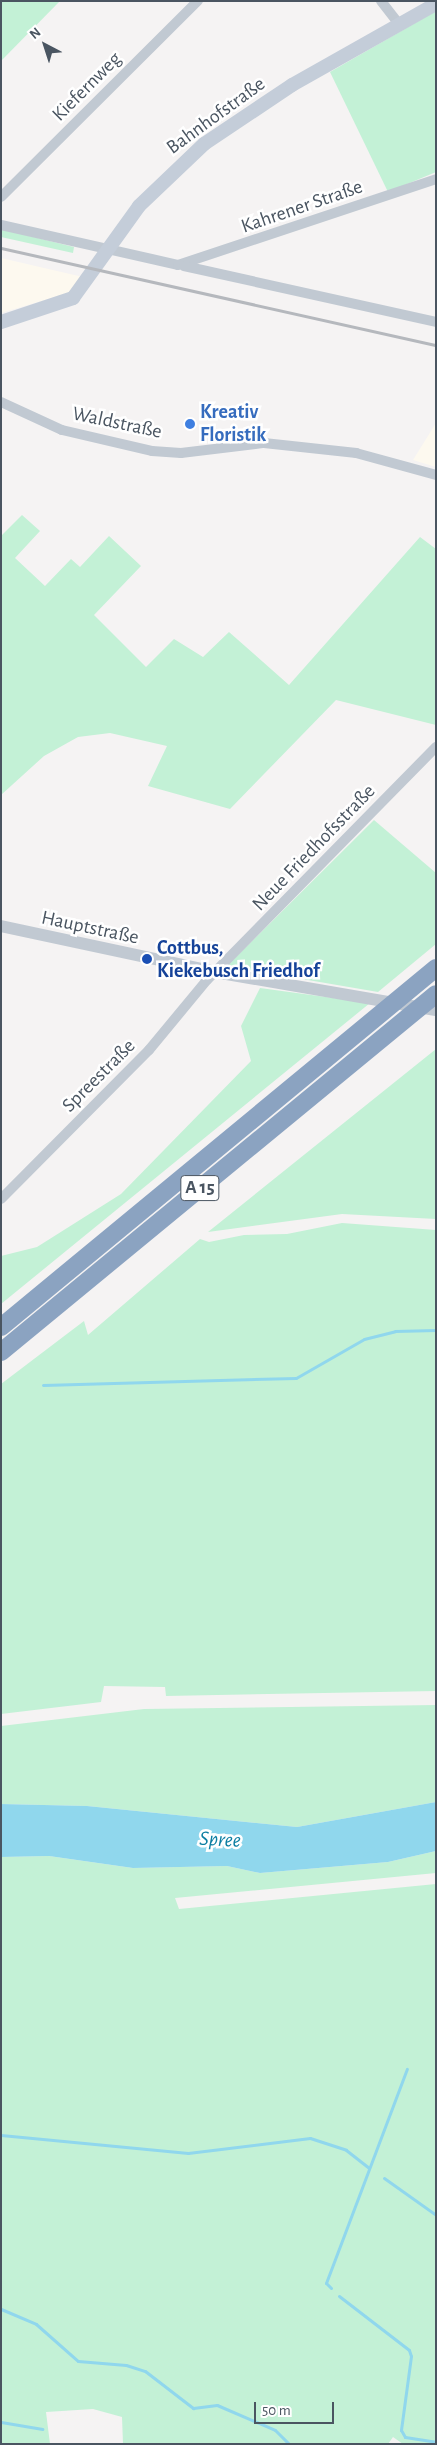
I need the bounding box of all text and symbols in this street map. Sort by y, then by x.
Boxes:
north arrow [20,20,70,70]
text: N [27,25,44,42]
street label: Kiefernweg [47,47,127,127]
street label: Bahnhofstraße [162,72,270,160]
street label: Kahrener Straße [238,175,366,239]
place label: Kreativ Floristik [200,400,266,447]
street label: Waldstraße [70,402,164,444]
marker: Kreativ Floristik [184,418,196,430]
street label: Neue Friedhofsstraße [247,780,381,916]
street label: Hauptstraße [39,906,141,950]
place label: Cottbus, Kiekebusch Friedhof [157,936,320,983]
marker: Cottbus, Kiekebusch Friedhof [141,953,153,965]
street label: Spreestraße [57,1034,141,1118]
road number: A 15 [180,1172,220,1204]
water label: Spree [199,1826,241,1854]
scale bar [257,2392,337,2424]
text: 50 m [262,2403,291,2418]

